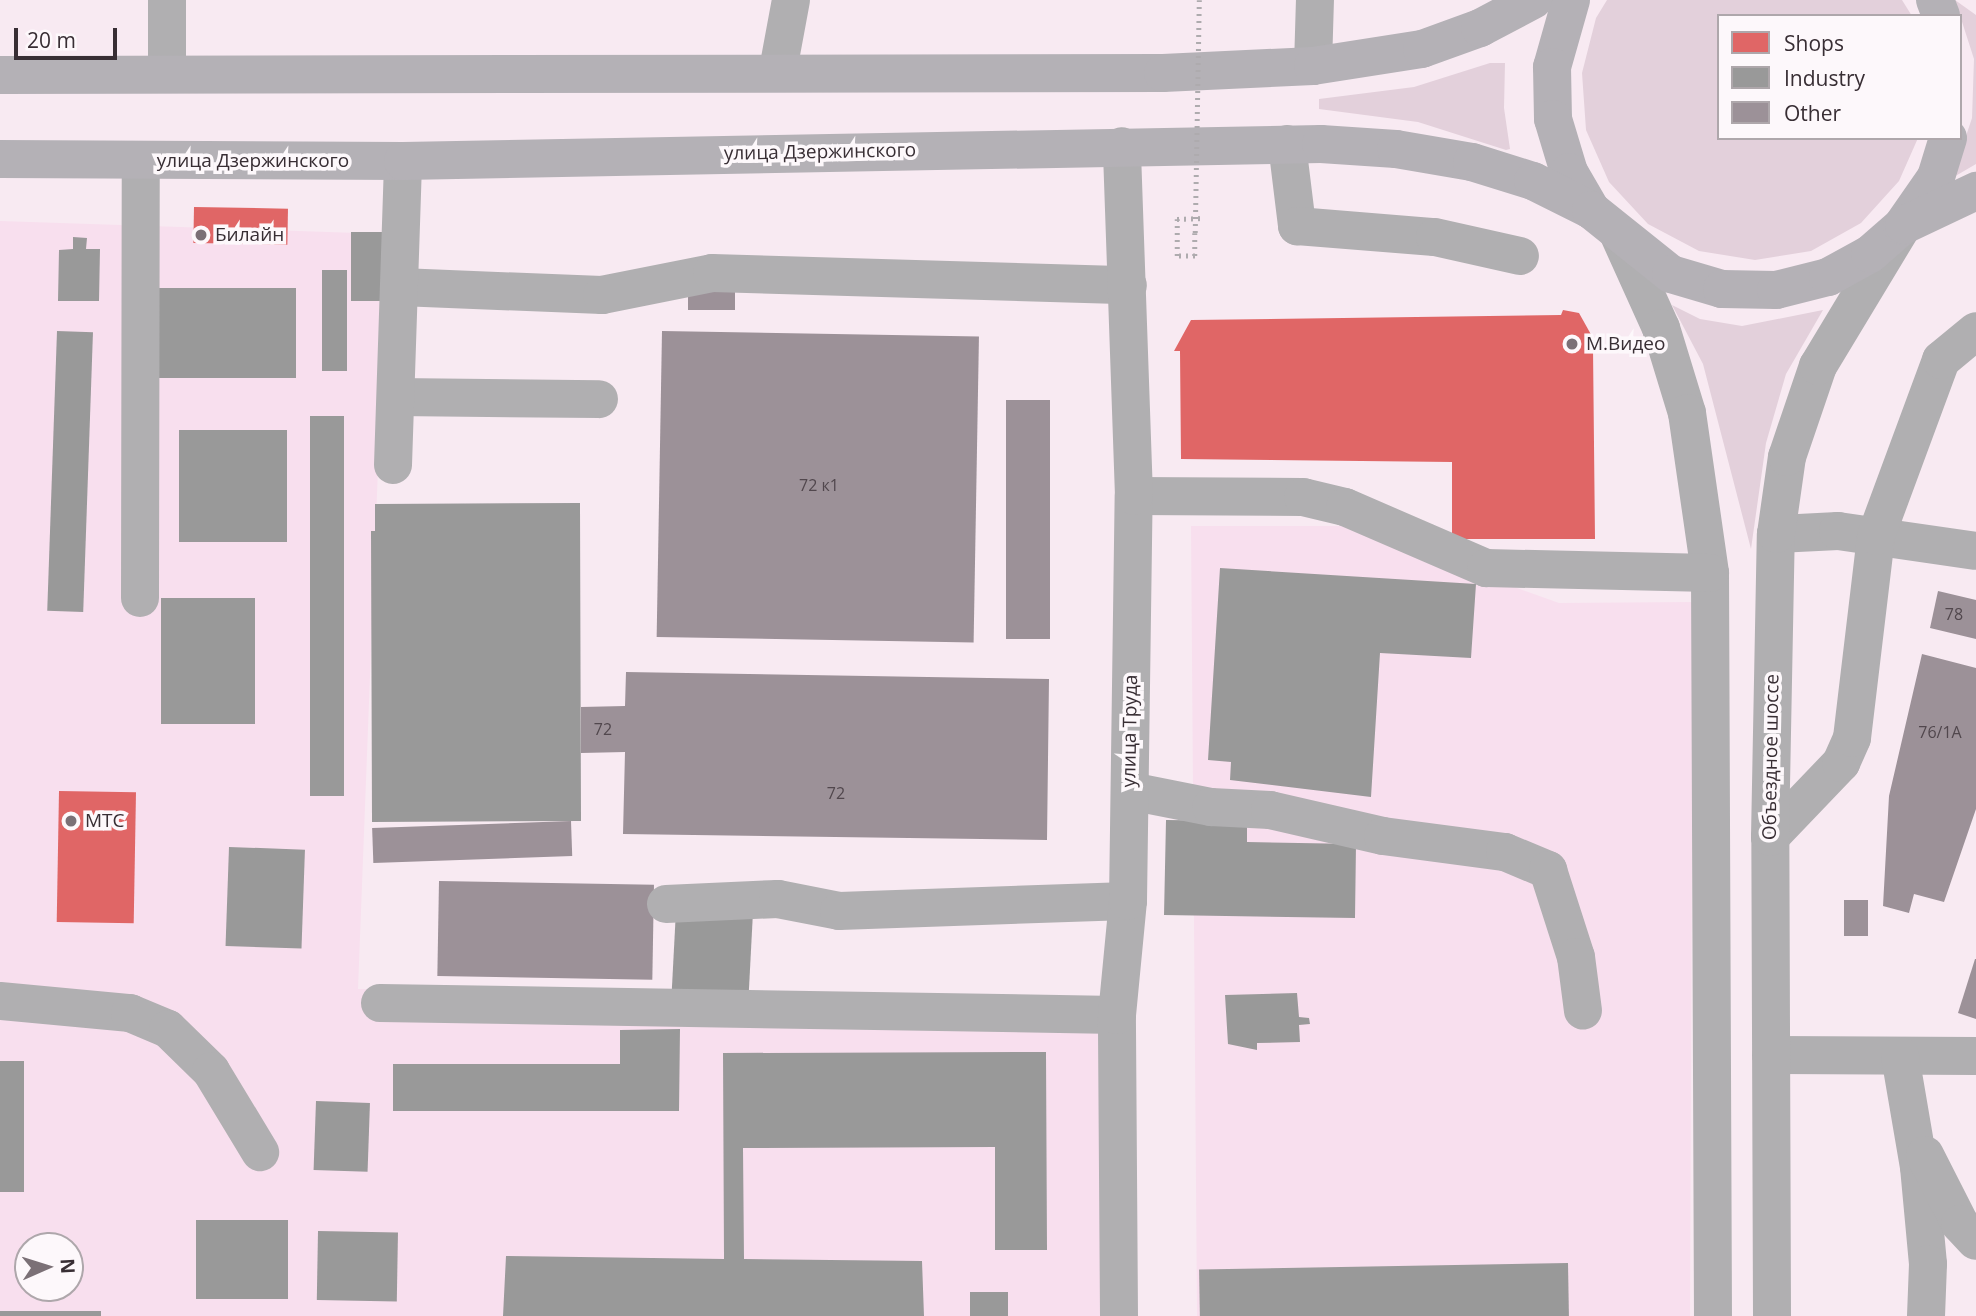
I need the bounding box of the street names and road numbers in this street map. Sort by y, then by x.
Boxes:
street label: улица Дзержинского [724,139,916,165]
street label: улица Дзержинского [157,150,349,172]
street label: улица Труда [1118,674,1142,788]
street label: Объездное шоссе [1758,674,1784,840]

